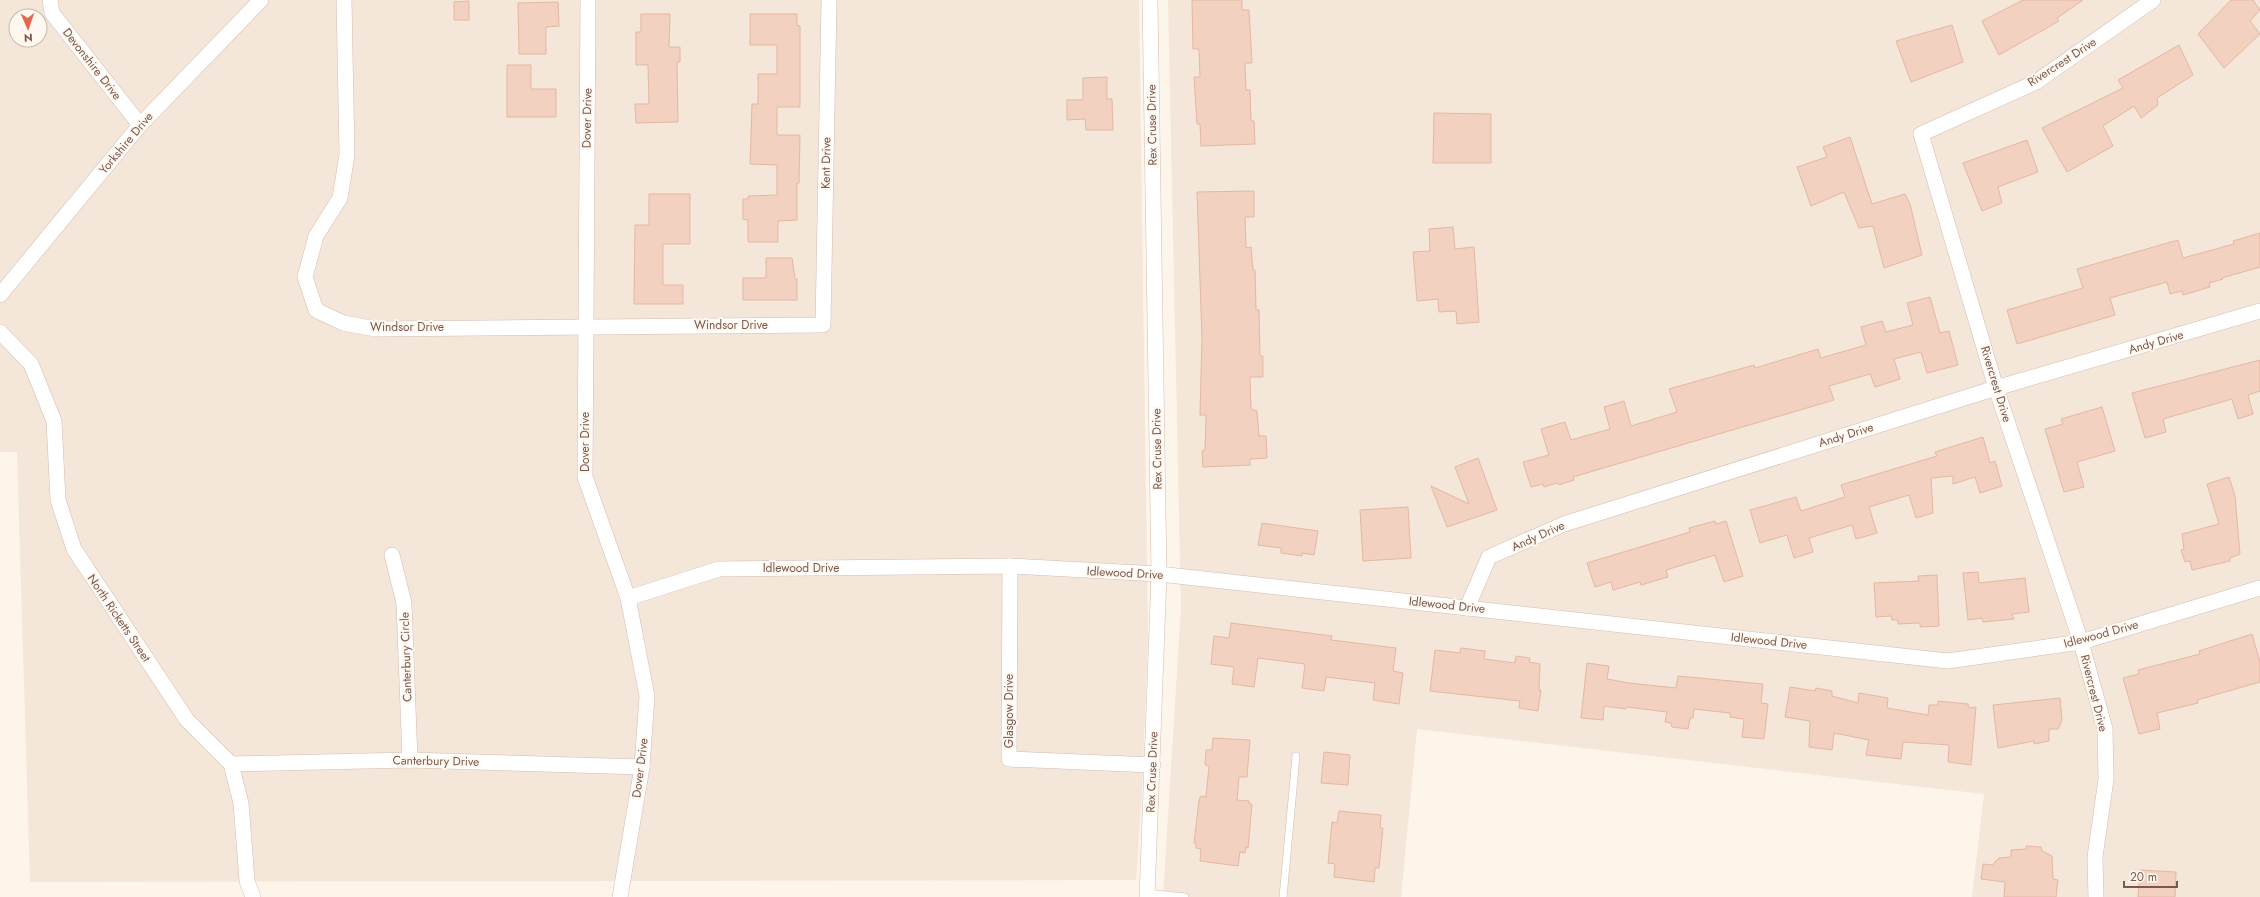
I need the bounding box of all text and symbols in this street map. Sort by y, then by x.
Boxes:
north arrow [8,8,48,48]
street label: Devonshire Drive [58,24,126,104]
text: N [24,30,33,46]
street label: Rivercrest Drive [2024,33,2100,91]
street label: Rex Cruse Drive [1142,84,1162,166]
street label: Dover Drive [577,88,597,148]
street label: Yorkshire Drive [95,108,157,178]
street label: Kent Drive [817,137,835,189]
street label: Windsor Drive [694,316,768,334]
street label: Windsor Drive [370,318,444,336]
street label: Andy Drive [2126,326,2186,358]
street label: Rivercrest Drive [1976,344,2016,424]
street label: Rex Cruse Drive [1147,408,1167,490]
street label: Dover Drive [576,412,594,472]
street label: Andy Drive [1816,418,1876,452]
street label: Andy Drive [1508,516,1568,556]
street label: Idlewood Drive [763,559,839,577]
street label: Idlewood Drive [1086,562,1164,584]
street label: North Ricketts Street [83,571,155,666]
street label: Idlewood Drive [1408,592,1486,618]
street label: Canterbury Circle [395,612,417,702]
street label: Idlewood Drive [2062,615,2140,653]
street label: Idlewood Drive [1730,628,1808,654]
street label: Rivercrest Drive [2076,653,2112,733]
street label: Glasgow Drive [1000,674,1018,748]
street label: Rex Cruse Drive [1142,731,1162,813]
street label: Dover Drive [627,737,653,799]
street label: Canterbury Drive [393,751,479,771]
scale bar [2124,863,2177,889]
text: 20 m [2130,868,2157,886]

